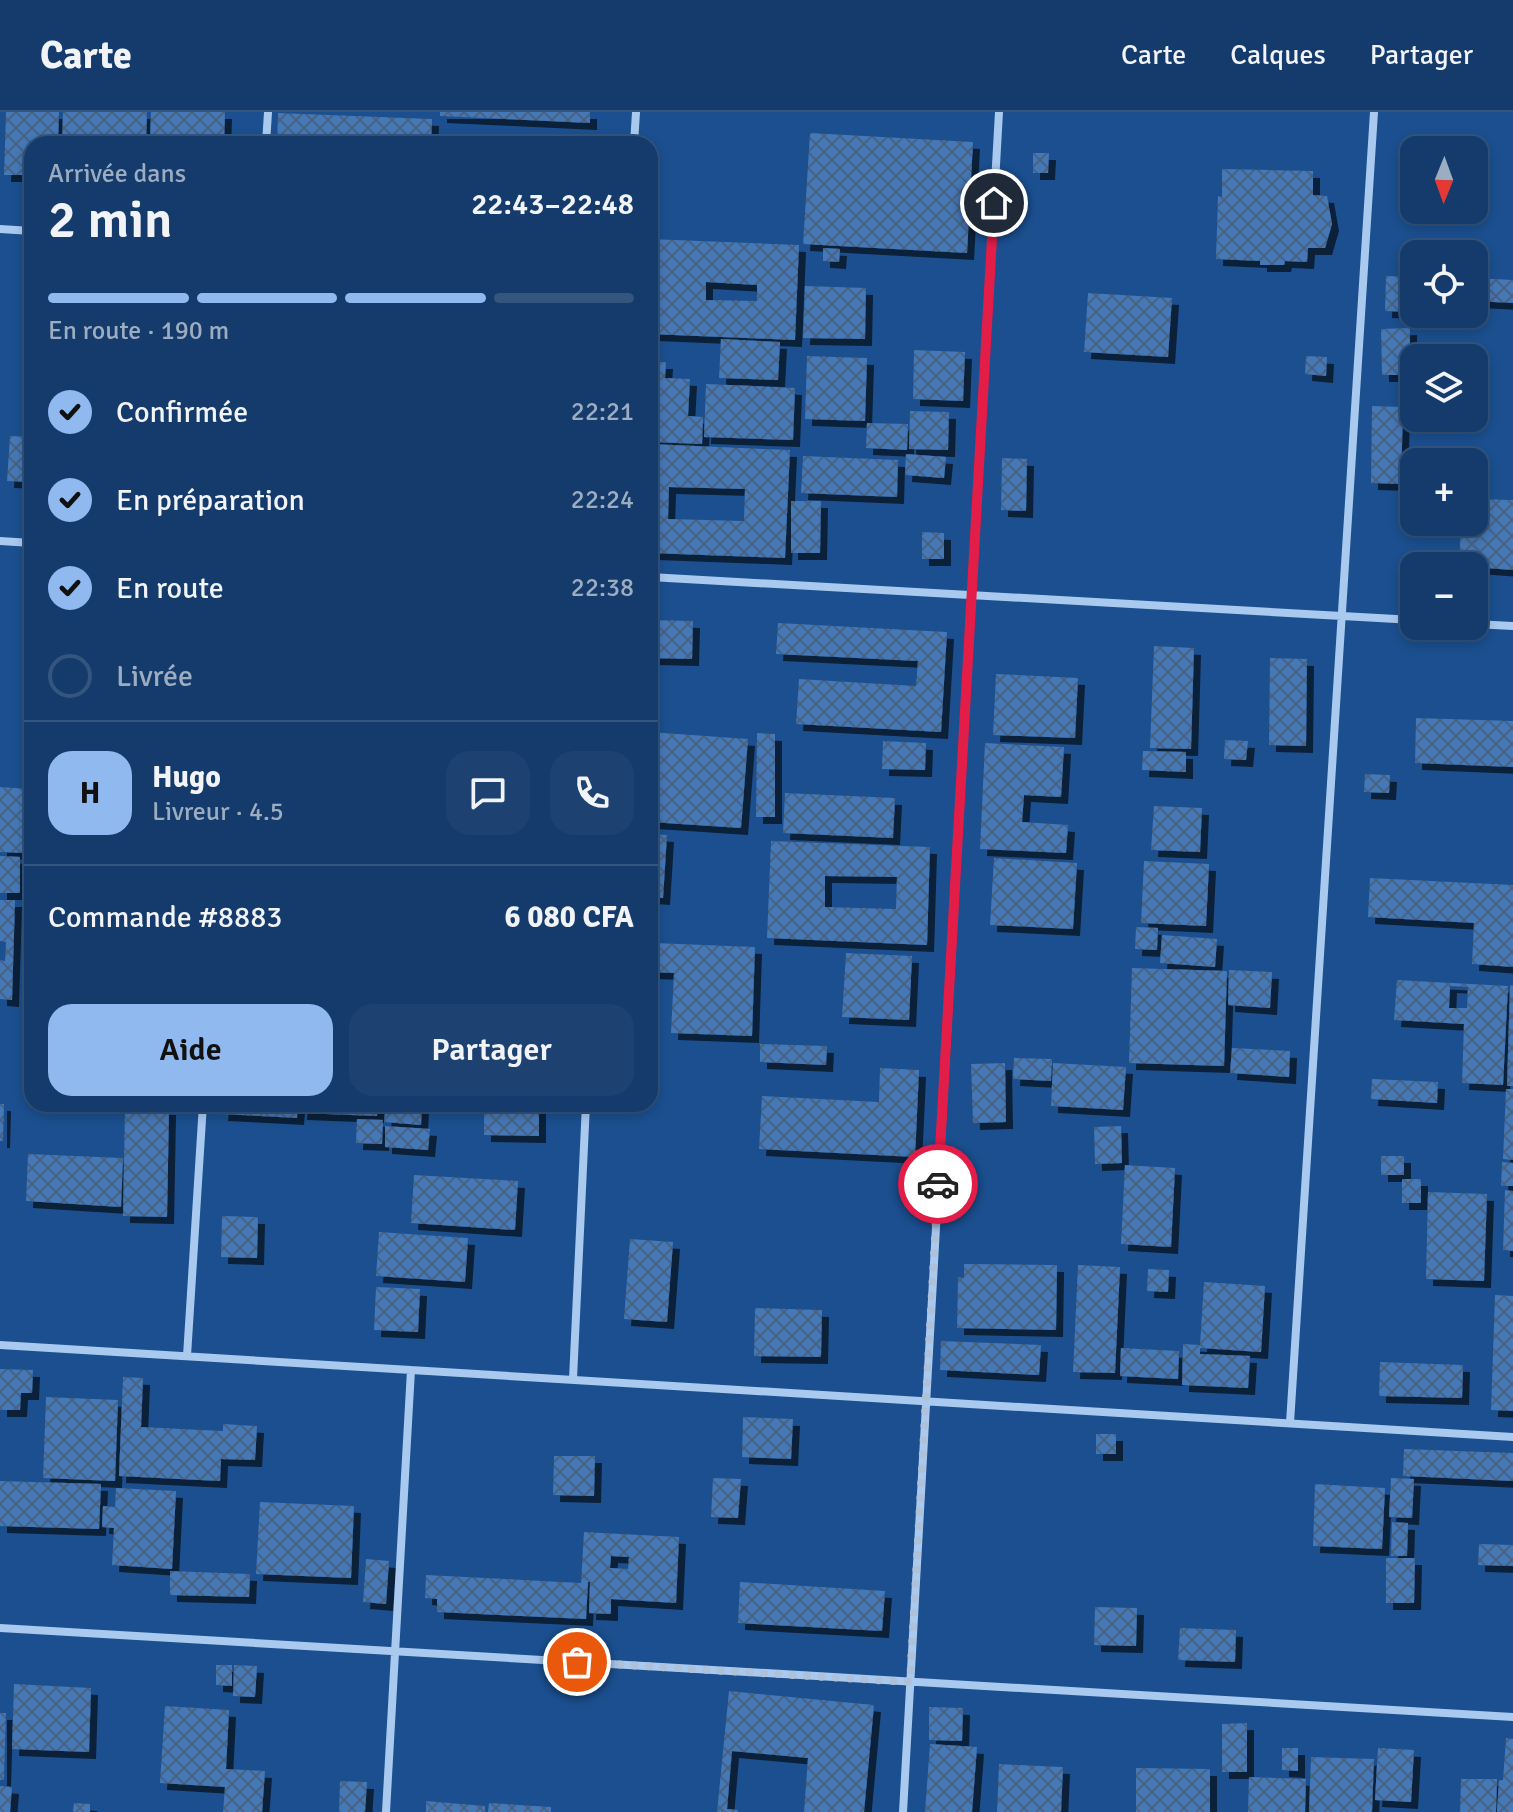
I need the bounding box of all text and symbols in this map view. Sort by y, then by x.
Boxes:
text: Carte [40,32,132,79]
text: Carte [1121,38,1186,72]
text: Calques [1230,38,1326,72]
text: Partager [1370,38,1473,72]
north arrow [1400,136,1488,224]
map controls [1400,136,1488,640]
text: Arrivée dans [48,158,186,190]
pin [960,169,1028,237]
icon: home [972,181,1016,225]
text: 22:43–22:48 [471,186,634,223]
text: 2 min [48,188,173,252]
button: locate [1400,240,1488,328]
text: En route · 190 m [48,315,229,347]
button: layers [1400,344,1488,432]
icon: check [48,390,92,434]
text: Confirmée [116,394,248,431]
text: 22:21 [571,396,634,428]
button: + [1400,448,1488,536]
icon: check [48,478,92,522]
text: En préparation [116,482,305,519]
text: 22:24 [571,484,634,516]
button: − [1400,552,1488,640]
icon: check [48,566,92,610]
text: En route [116,570,224,607]
text: 22:38 [571,572,634,604]
text: Livrée [116,658,193,695]
button: chat [446,751,530,835]
button: phone [550,751,634,835]
text: Hugo [152,759,221,796]
text: H [80,775,100,812]
text: Livreur · 4.5 [152,796,284,828]
text: Commande #8883 [48,899,283,936]
text: 6 080 CFA [504,899,634,936]
button: Aide [48,1004,333,1096]
button: Partager [349,1004,634,1096]
courier [898,1144,978,1224]
icon: car [916,1162,960,1206]
pin [543,1628,611,1696]
icon: bag [555,1640,599,1684]

